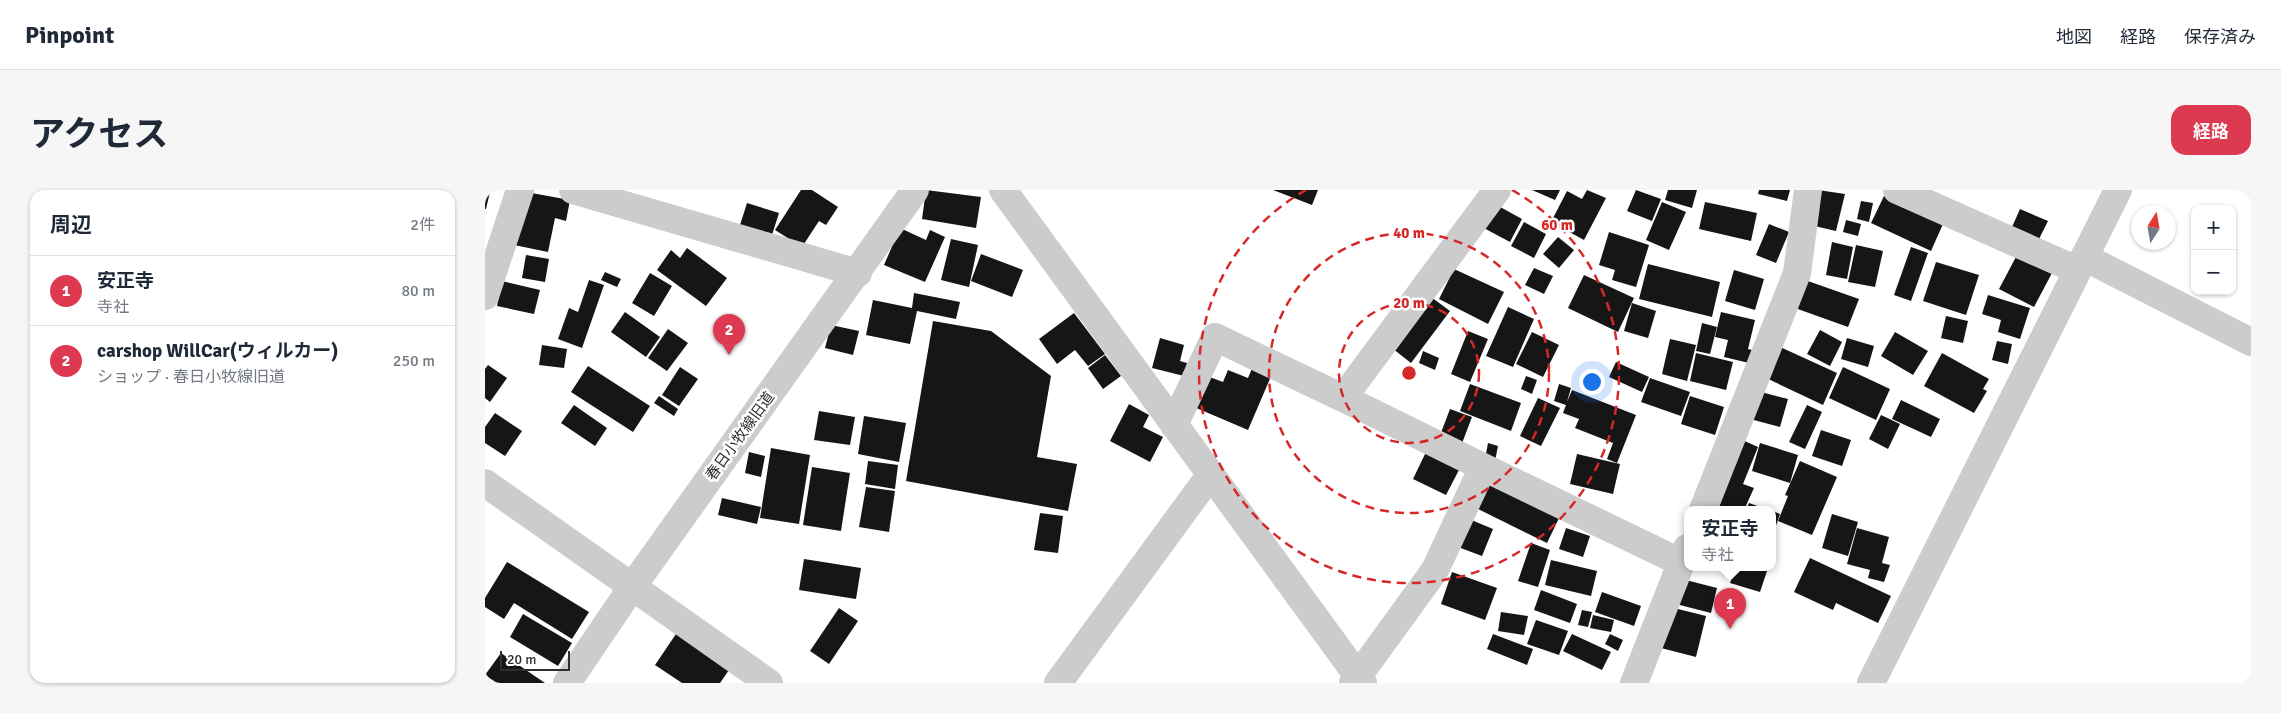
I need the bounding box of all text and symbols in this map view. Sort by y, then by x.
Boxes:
text: Pinpoint [25,20,114,50]
text: 地図 [2056,26,2092,48]
text: 経路 [2120,26,2156,48]
text: 保存済み [2184,26,2256,48]
button: 経路 [2171,105,2251,155]
text: アクセス [30,113,168,156]
north arrow [2131,205,2176,250]
map controls [2191,205,2236,295]
button: + [2191,205,2236,250]
text: 周辺 [50,212,92,238]
text: 2件 [410,215,435,235]
text: 60 m [1541,216,1573,234]
text: 40 m [1393,224,1425,242]
button: − [2191,250,2236,295]
text: 安正寺 [97,269,154,293]
text: 1 [62,281,70,301]
text: 80 m [401,281,435,301]
text: 20 m [1393,294,1425,312]
text: 寺社 [97,297,129,317]
pin: 2 [713,314,745,355]
text: carshop WillCar(ウィルカー) [97,339,338,363]
text: 2 [62,351,70,371]
text: 250 m [393,351,435,371]
centre of rings [1400,364,1418,382]
text: ショップ · 春日小牧線旧道 [97,367,285,387]
your location [1579,369,1605,395]
street label: 春日小牧線旧道 [702,388,778,484]
popup [1684,506,1776,571]
text: 安正寺 [1701,517,1759,541]
text: 寺社 [1701,545,1734,565]
pin: 1 [1714,588,1746,629]
scale bar [500,648,570,671]
text: 20 m [507,651,536,668]

